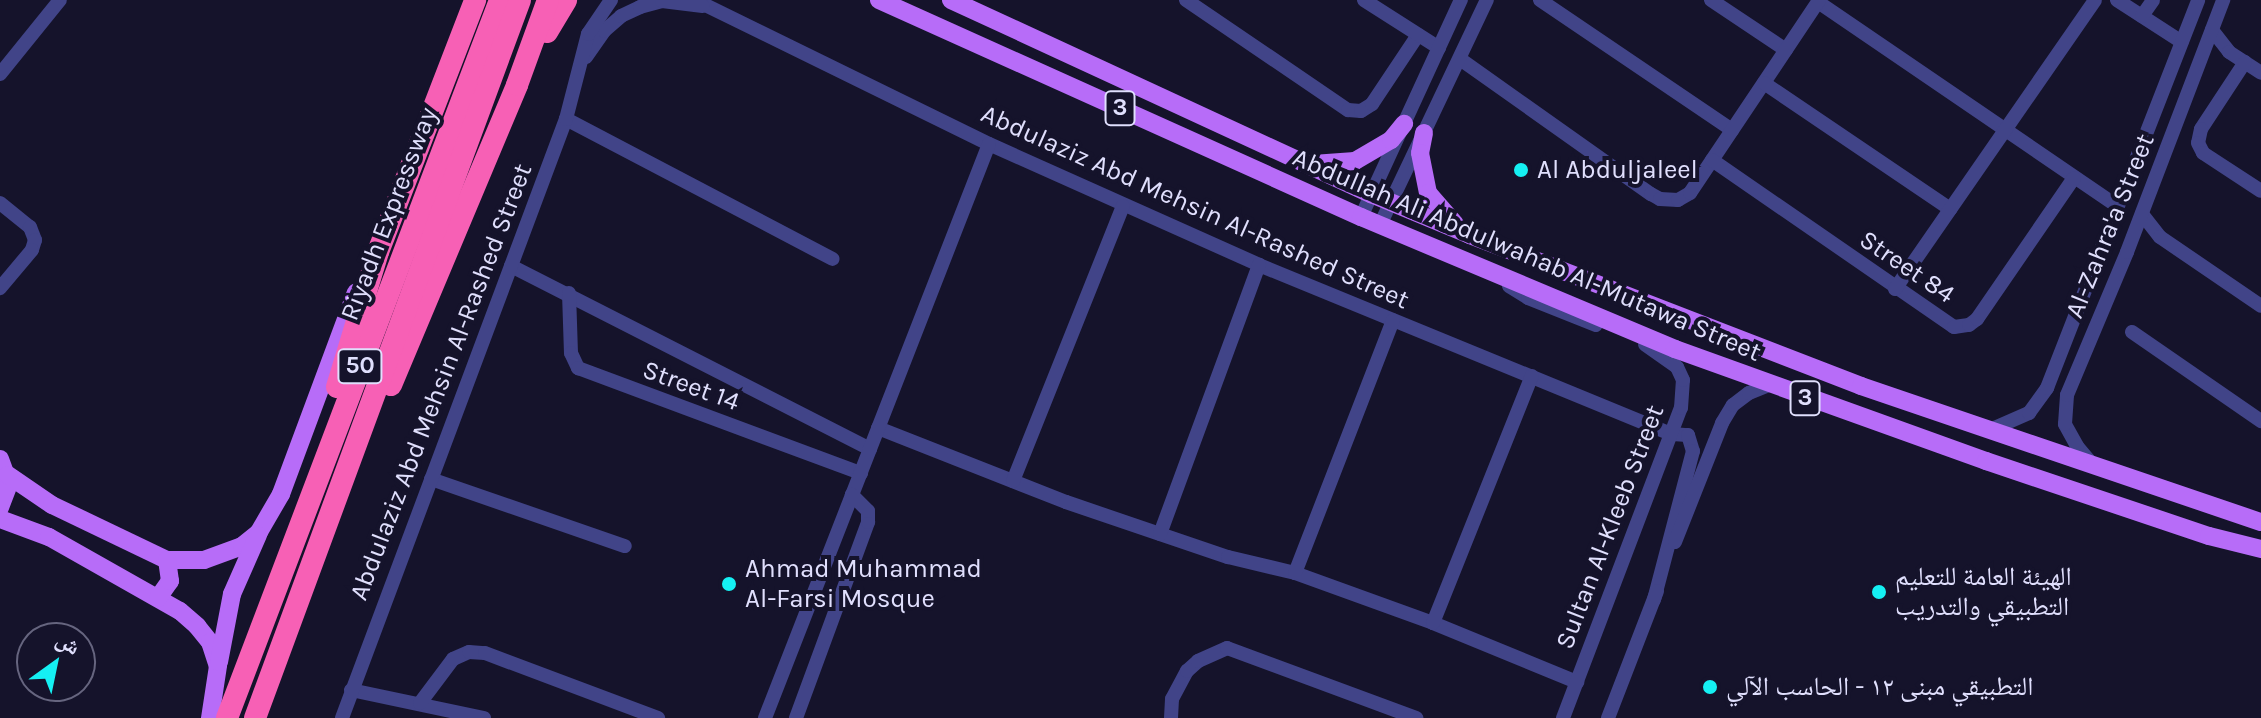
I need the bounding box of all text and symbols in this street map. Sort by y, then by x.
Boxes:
road number: 3 [1104,88,1136,128]
street label: Abdulaziz Abd Mehsin Al-Rashed Street [976,98,1414,316]
street label: Riyadh Expressway [334,103,444,325]
street label: Al-Zahra'a Street [2059,129,2161,323]
street label: Abdullah Ali Abdulwahab Al-Mutawa Street [1288,142,1766,368]
place label: Al Abduljaleel [1537,154,1698,186]
street label: Abdulaziz Abd Mehsin Al-Rashed Street [343,159,539,605]
marker: Al Abduljaleel [1512,161,1530,179]
street label: Street 84 [1853,224,1961,310]
road number: 50 [336,346,384,386]
street label: Street 14 [638,354,744,418]
road number: 3 [1789,378,1821,418]
street label: Sultan Al-Kleeb Street [1549,401,1671,653]
place label: Ahmad Muhammad Al-Farsi Mosque [745,553,982,614]
place label: الهيئة العامة للتعليم التطبيقي والتدريب [1895,561,2072,622]
marker: Ahmad Muhammad Al-Farsi Mosque [720,575,738,593]
marker: الهيئة العامة للتعليم التطبيقي والتدريب [1870,583,1888,601]
north arrow [16,622,96,702]
text: ش [51,626,85,661]
place label: التطبيقي مبنى ١٢ - الحاسب الآلي [1726,671,2033,703]
marker: التطبيقي مبنى ١٢ - الحاسب الآلي [1701,678,1719,696]

